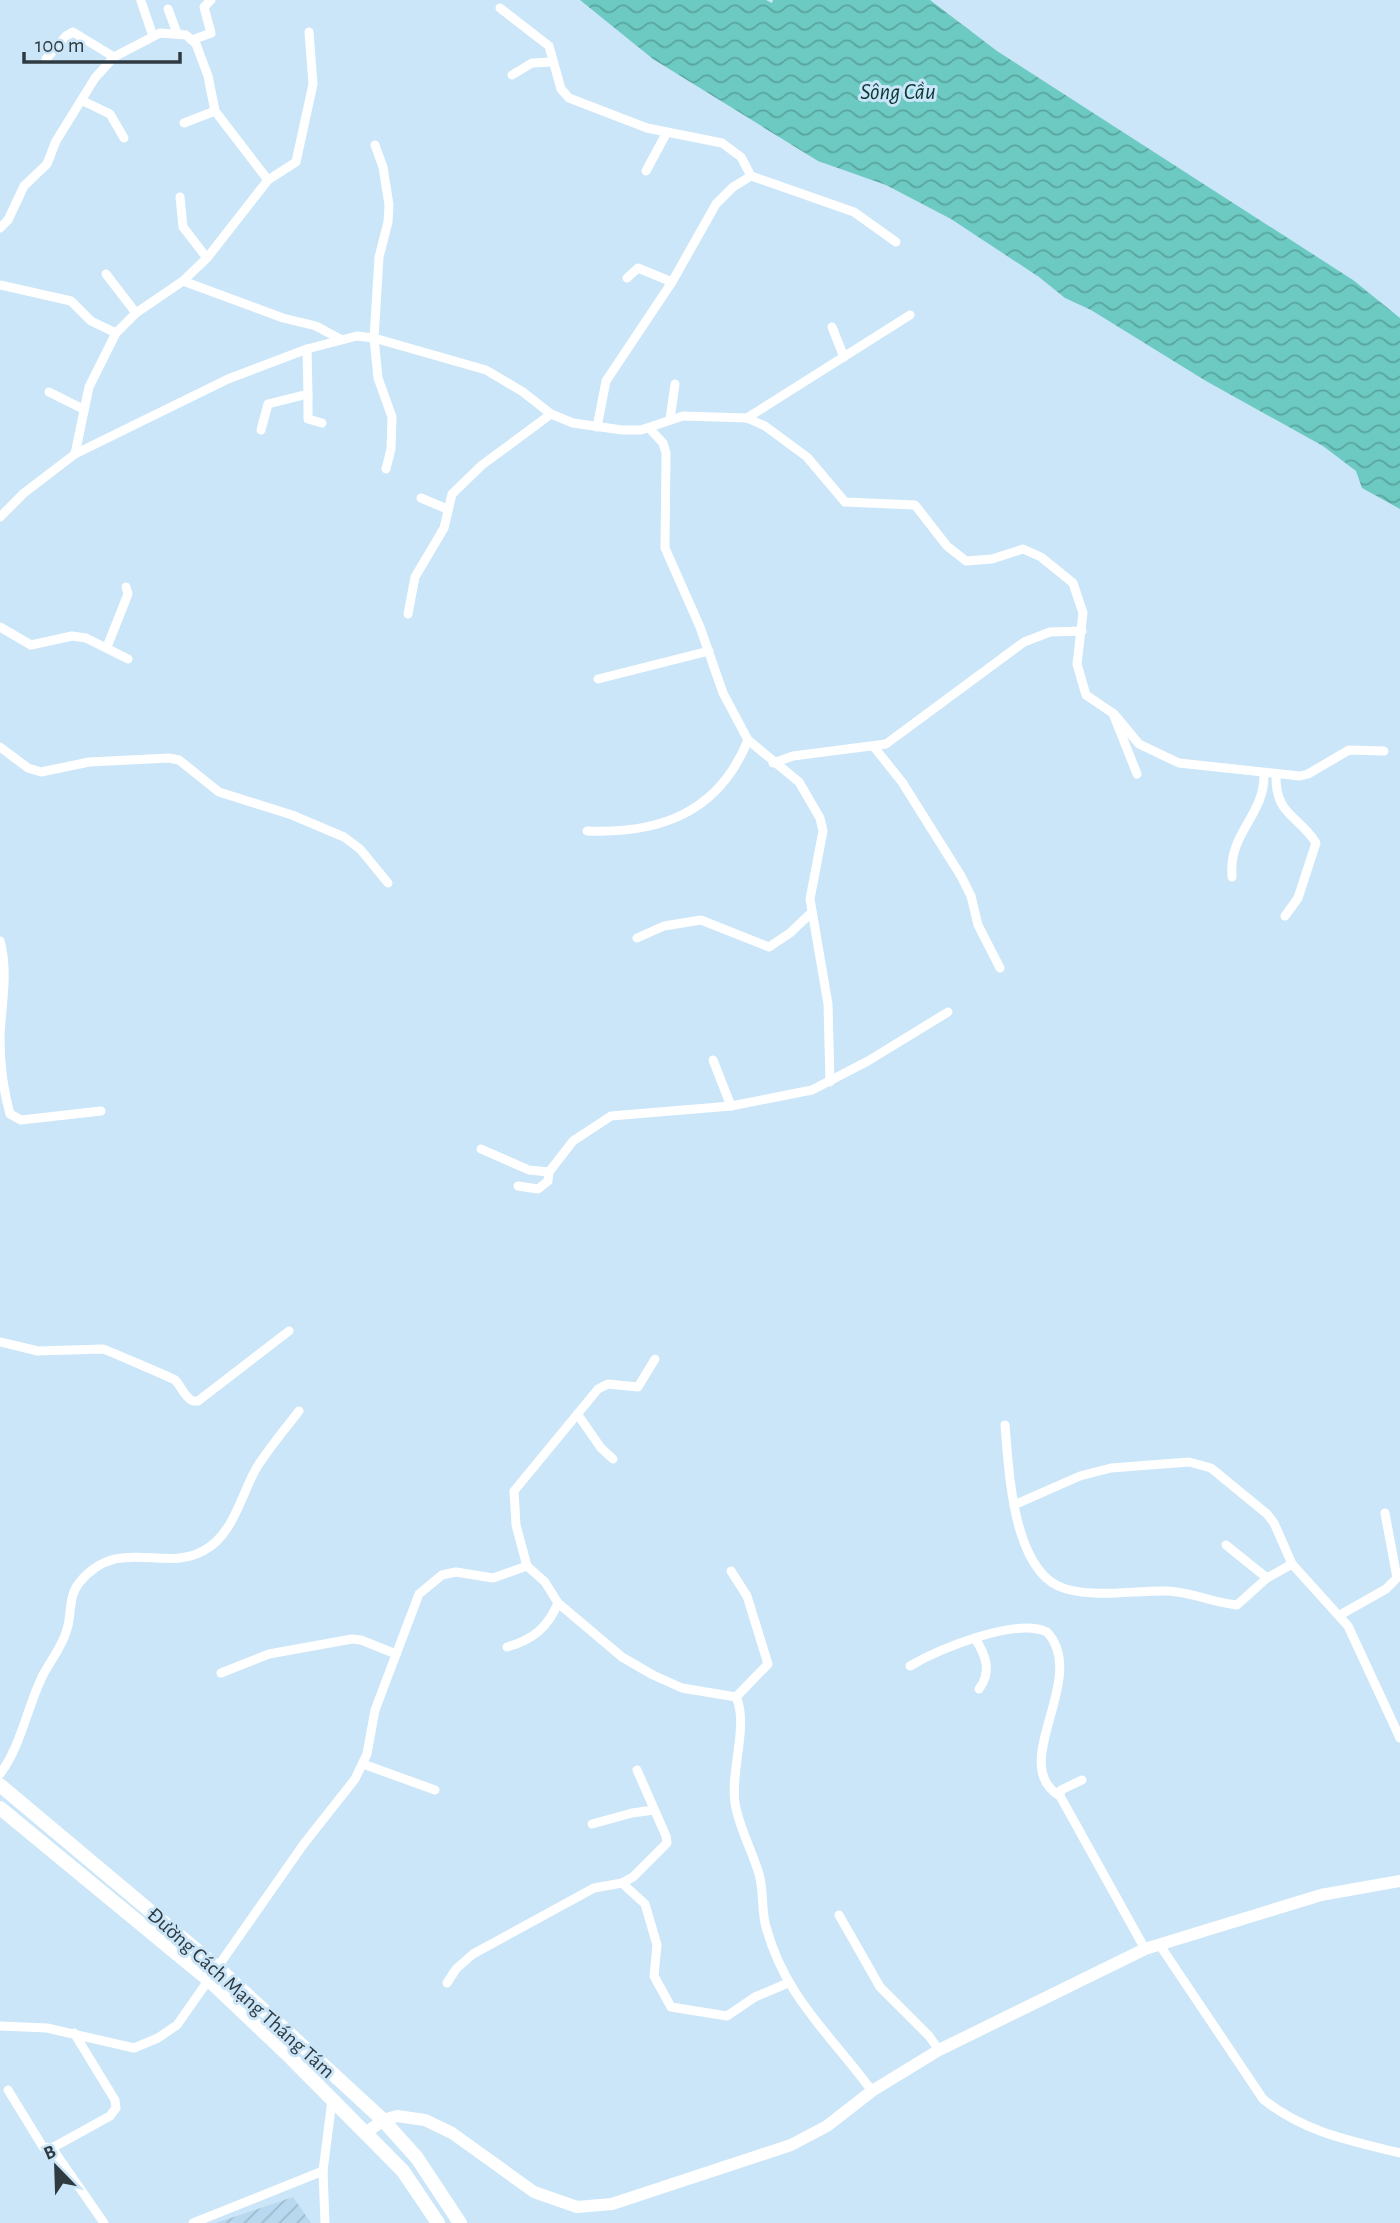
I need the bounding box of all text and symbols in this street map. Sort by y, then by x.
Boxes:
scale bar [24,21,180,65]
text: 100 m [35,35,85,56]
water label: Sông Cầu [860,81,936,104]
street label: Đường Cách Mạng Tháng Tám [143,1904,339,2082]
north arrow [21,2132,91,2202]
text: B [41,2142,59,2164]

